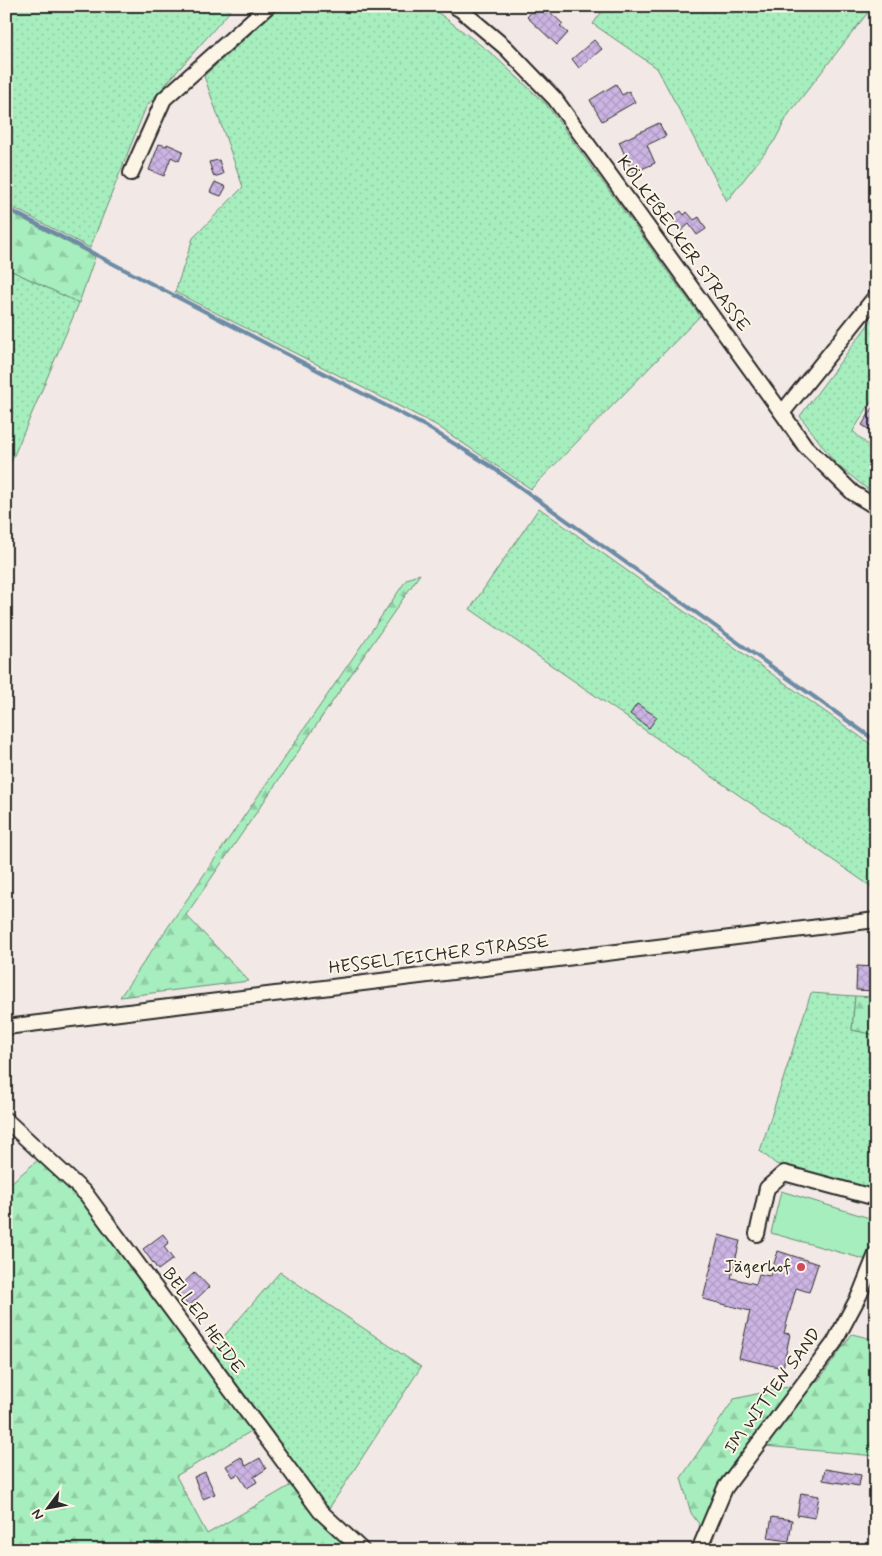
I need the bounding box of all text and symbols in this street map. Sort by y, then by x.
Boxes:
street label: KÖLKEBECKER STRASSE [611,151,755,337]
street label: HESSELTEICHER STRASSE [327,930,551,980]
place label: Jägerhof [724,1255,791,1279]
marker: Jägerhof [795,1261,807,1273]
street label: BELLER HEIDE [156,1263,250,1379]
street label: IM WITTEN SAND [719,1323,827,1459]
north arrow [22,1484,72,1534]
text: N [28,1506,48,1523]

